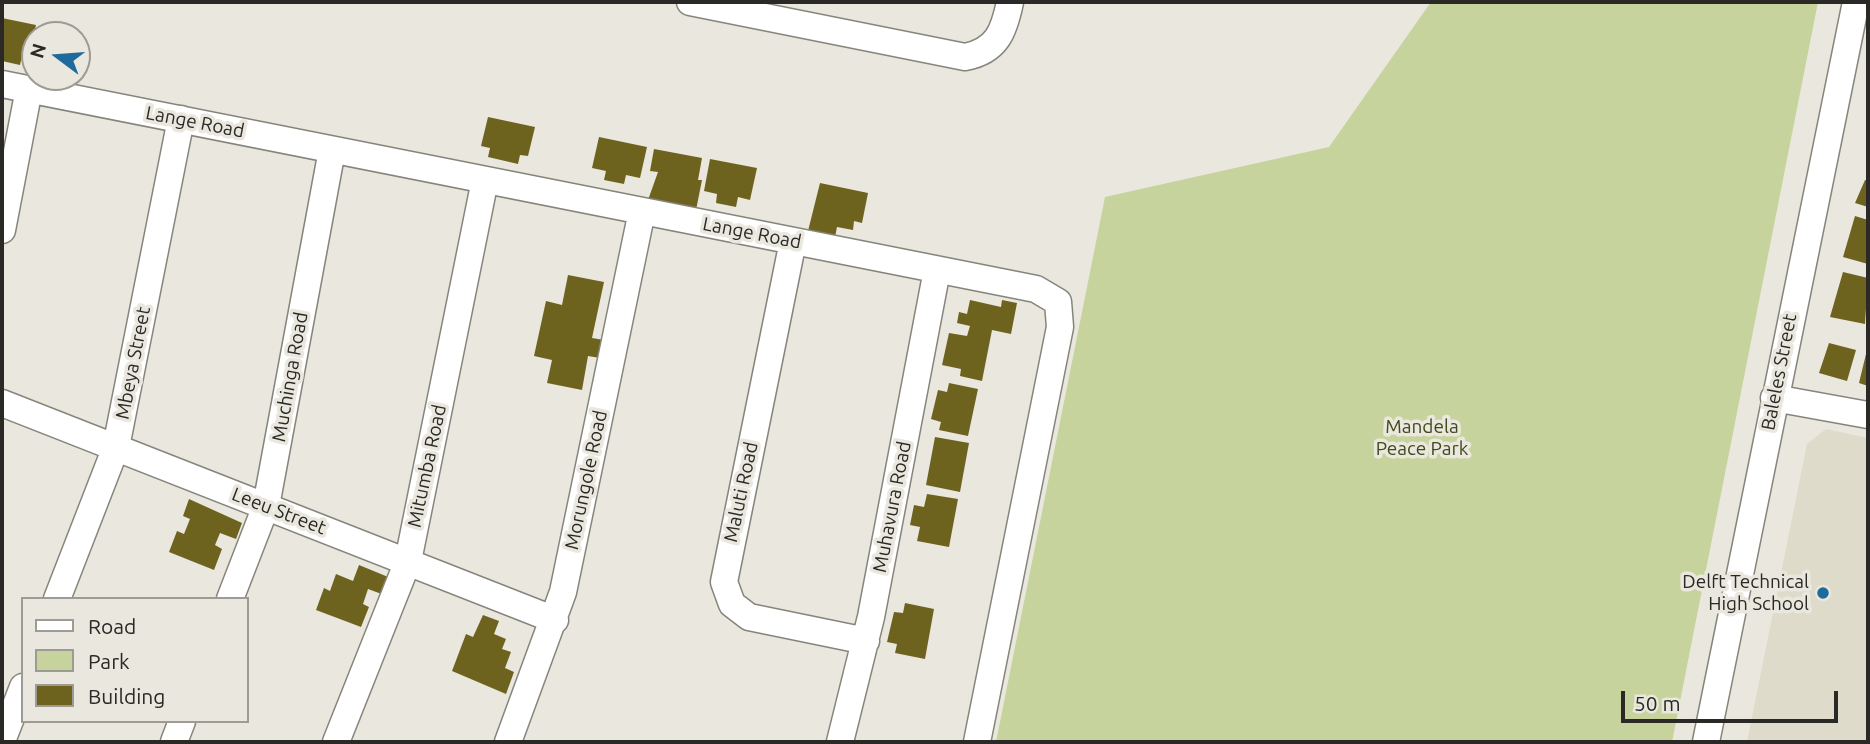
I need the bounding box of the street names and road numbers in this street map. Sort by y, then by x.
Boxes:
street label: Lange Road [144,101,246,143]
street label: Lange Road [701,212,803,254]
street label: Mbeya Street [111,305,155,421]
street label: Muchinga Road [267,310,313,444]
street label: Baleles Street [1757,312,1801,432]
street label: Mitumba Road [403,403,451,529]
street label: Morungole Road [560,408,612,552]
street label: Muhavura Road [868,439,916,575]
street label: Maluti Road [719,440,763,544]
street label: Leeu Street [229,483,329,539]

